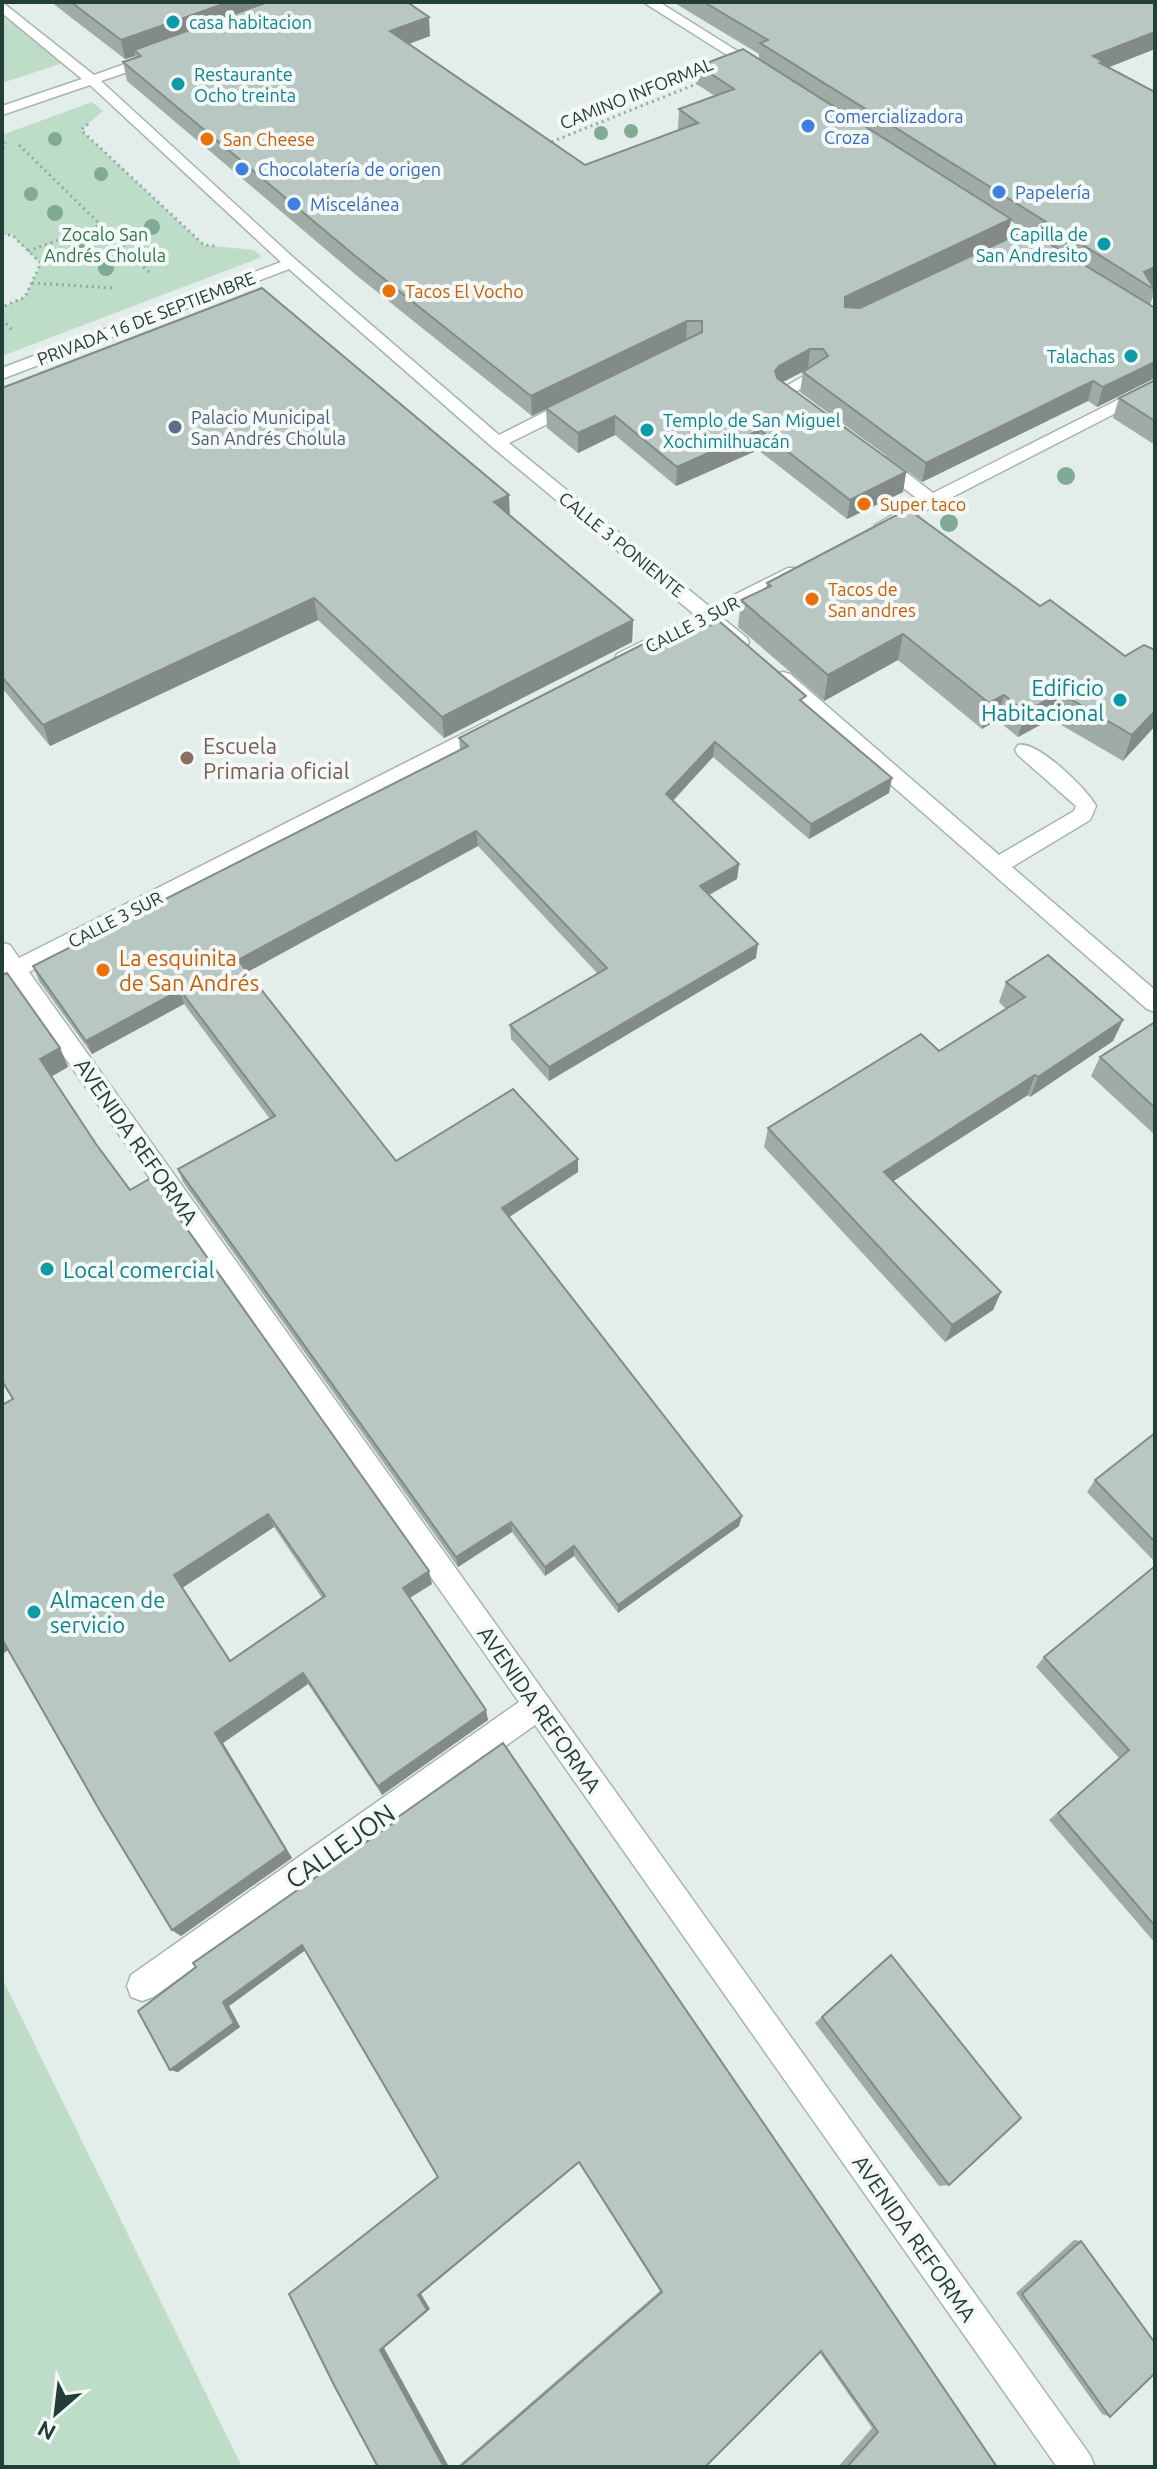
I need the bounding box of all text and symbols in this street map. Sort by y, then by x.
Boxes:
place label: casa habitacion [189,12,312,32]
marker: casa habitacion [164,13,182,31]
street label: CAMINO INFORMAL [557,53,715,133]
place label: Restaurante Ocho treinta [194,64,296,105]
marker: Restaurante Ocho treinta [169,75,187,93]
place label: Comercializadora Croza [824,106,964,147]
marker: Comercializadora Croza [799,117,817,135]
place label: San Cheese [223,129,315,149]
marker: San Cheese [198,130,216,148]
place label: Chocolatería de origen [258,159,441,179]
marker: Chocolatería de origen [233,160,251,178]
place label: Papelería [1015,182,1090,202]
marker: Papelería [990,183,1008,201]
place label: Miscelánea [310,194,400,214]
marker: Miscelánea [285,195,303,213]
park label: Zocalo San Andrés Cholula [44,224,166,265]
place label: Capilla de San Andresito [976,224,1088,265]
marker: Capilla de San Andresito [1095,235,1113,253]
street label: PRIVADA 16 DE SEPTIEMBRE [34,267,258,369]
place label: Tacos El Vocho [405,281,524,301]
marker: Tacos El Vocho [380,282,398,300]
place label: Talachas [1047,346,1115,366]
marker: Talachas [1122,347,1140,365]
place label: Palacio Municipal San Andrés Cholula [191,407,346,448]
place label: Templo de San Miguel Xochimilhuacán [663,410,841,451]
marker: Palacio Municipal San Andrés Cholula [166,418,184,436]
marker: Templo de San Miguel Xochimilhuacán [638,421,656,439]
street label: CALLE 3 PONIENTE [555,487,689,601]
place label: Super taco [880,494,966,514]
marker: Super taco [855,495,873,513]
place label: Tacos de San andres [828,579,916,620]
marker: Tacos de San andres [803,590,821,608]
street label: CALLE 3 SUR [642,592,742,656]
place label: Edificio Habitacional [981,675,1104,725]
marker: Edificio Habitacional [1111,691,1129,709]
place label: Escuela Primaria oficial [203,733,350,783]
marker: Escuela Primaria oficial [178,749,196,767]
street label: CALLE 3 SUR [65,887,165,951]
place label: La esquinita de San Andrés [119,945,259,995]
marker: La esquinita de San Andrés [94,961,112,979]
street label: AVENIDA REFORMA [70,1053,204,1230]
place label: Local comercial [63,1257,215,1282]
marker: Local comercial [38,1260,56,1278]
place label: Almacen de servicio [50,1587,165,1637]
marker: Almacen de servicio [25,1603,43,1621]
street label: AVENIDA REFORMA [473,1621,607,1798]
street label: CALLEJON [280,1798,400,1894]
street label: AVENIDA REFORMA [848,2150,982,2327]
north arrow [16,2373,96,2453]
text: N [33,2416,59,2446]

